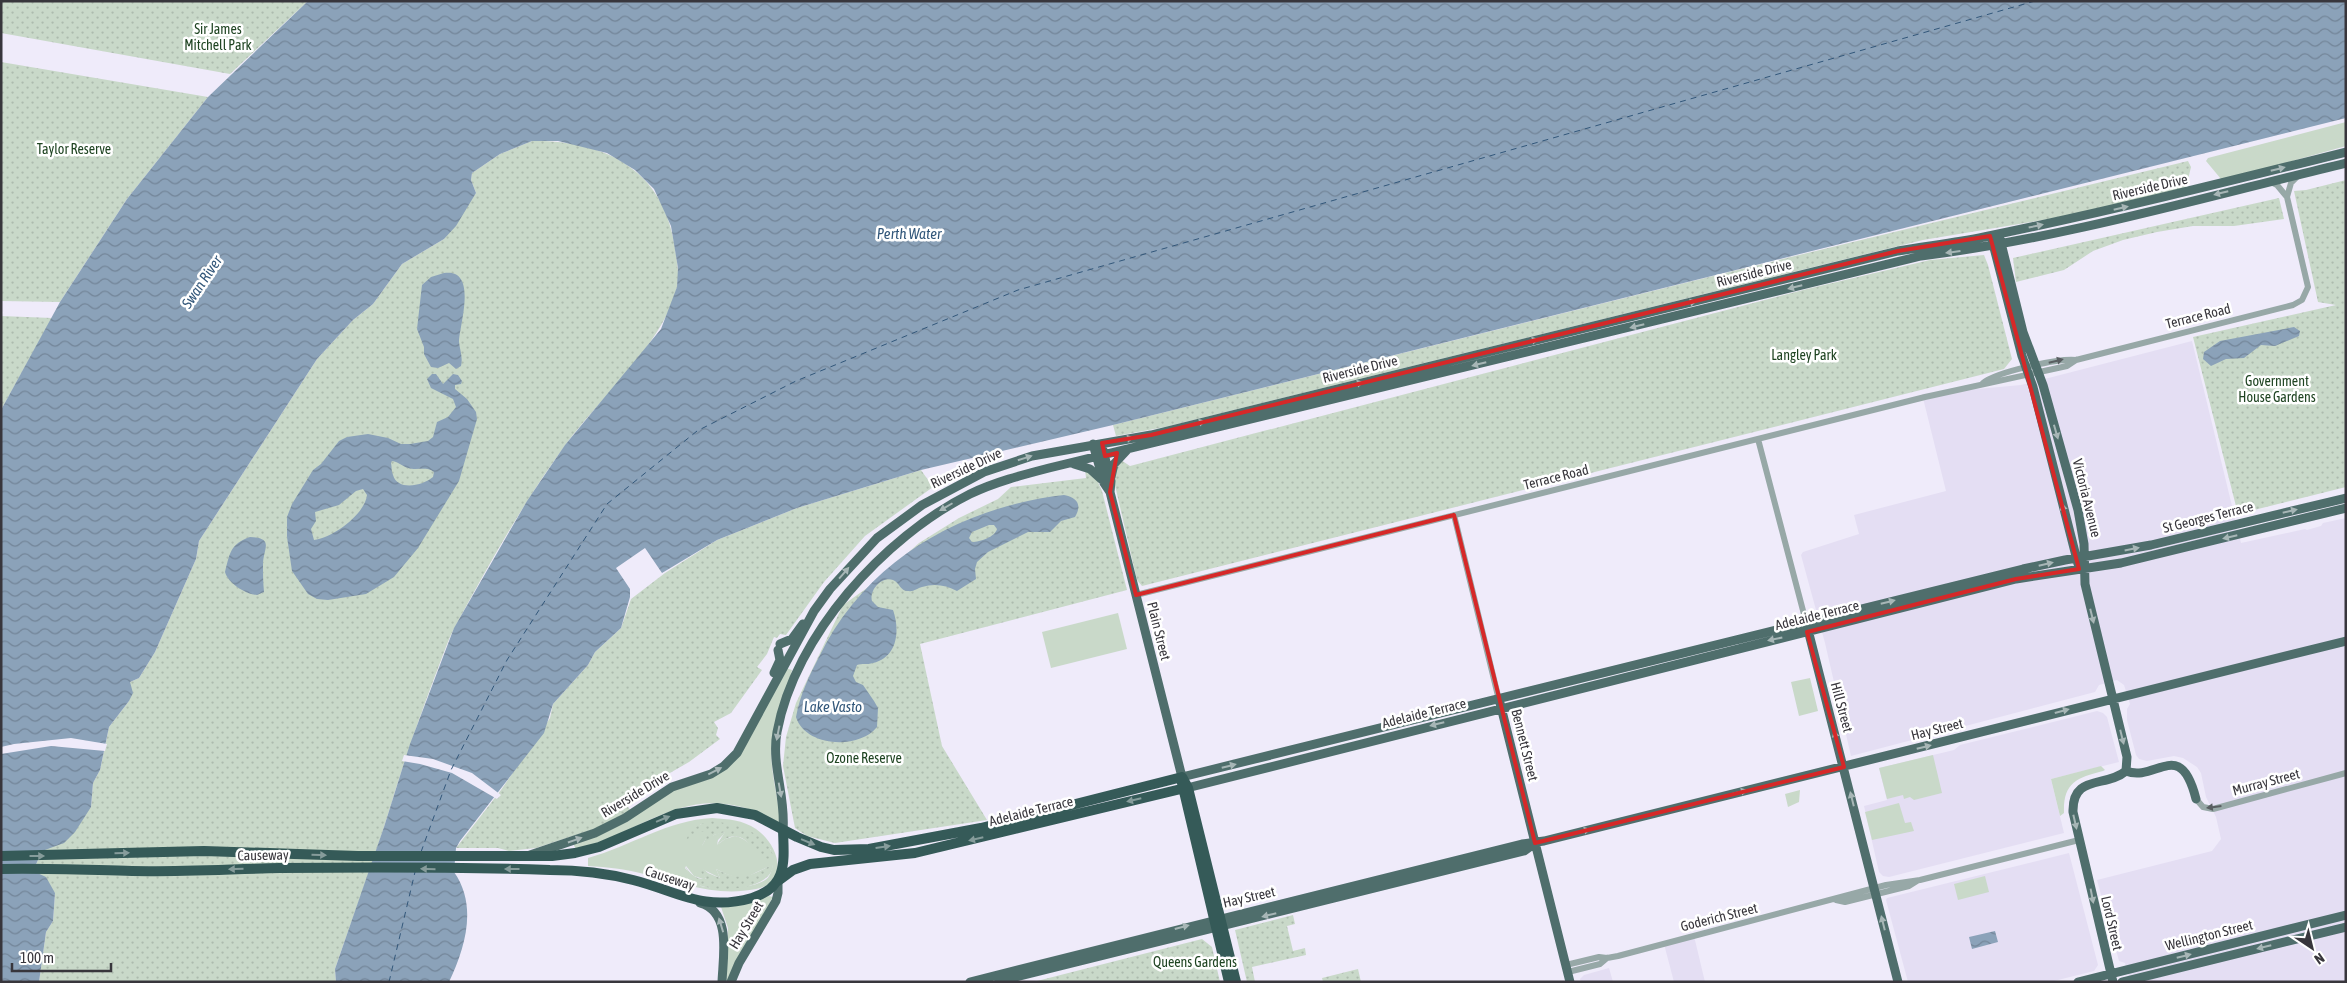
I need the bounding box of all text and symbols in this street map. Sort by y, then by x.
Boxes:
park label: Sir James Mitchell Park [184,21,252,53]
park label: Taylor Reserve [37,141,111,157]
one-way arrow [2271,165,2286,173]
street label: Riverside Drive [2111,171,2189,203]
one-way arrow [2214,189,2229,197]
one-way arrow [2113,204,2128,212]
one-way arrow [2029,222,2044,230]
water label: Perth Water [877,225,942,242]
one-way arrow [1945,248,1961,256]
water label: Swan River [177,252,226,312]
street label: Riverside Drive [1715,256,1793,290]
one-way arrow [1787,283,1802,291]
one-way arrow [1681,299,1696,307]
street label: Terrace Road [2164,300,2232,332]
one-way arrow [1630,322,1645,330]
one-way arrow [1523,337,1538,345]
park label: Langley Park [1771,347,1837,363]
street label: Riverside Drive [1321,352,1399,386]
one-way arrow [2048,357,2063,365]
one-way arrow [1472,360,1487,368]
park label: Government House Gardens [2238,373,2316,405]
one-way arrow [1349,380,1364,388]
one-way arrow [1191,419,1206,427]
one-way arrow [2052,425,2060,440]
one-way arrow [1119,434,1135,442]
street label: Riverside Drive [928,445,1004,491]
one-way arrow [1018,454,1033,462]
street label: Victoria Avenue [2070,457,2104,539]
street label: Terrace Road [1522,461,1590,493]
street label: St Georges Terrace [2161,498,2255,536]
one-way arrow [939,503,954,511]
one-way arrow [2060,503,2068,518]
one-way arrow [2283,507,2298,515]
one-way arrow [2223,533,2238,541]
one-way arrow [2125,544,2141,552]
one-way arrow [2038,560,2053,568]
one-way arrow [838,567,850,579]
street label: Adelaide Terrace [1773,597,1861,633]
one-way arrow [1880,598,1895,606]
street label: Plain Street [1144,600,1174,662]
one-way arrow [2088,609,2096,624]
one-way arrow [1767,635,1783,643]
street label: Hill Street [1828,680,1856,734]
street label: Adelaide Terrace [1380,695,1468,731]
water label: Lake Vasto [804,698,862,715]
street label: Bennett Street [1508,707,1542,783]
one-way arrow [2055,707,2070,715]
street label: Hay Street [1909,715,1965,743]
one-way arrow [1430,720,1445,728]
one-way arrow [774,725,782,740]
one-way arrow [2118,729,2126,744]
one-way arrow [1832,730,1840,745]
one-way arrow [1917,742,1932,750]
park label: Ozone Reserve [826,750,902,766]
one-way arrow [1222,762,1237,770]
street label: Murray Street [2231,765,2301,799]
street label: Riverside Drive [598,767,672,821]
one-way arrow [708,767,723,775]
one-way arrow [777,782,785,798]
one-way arrow [1733,788,1748,796]
one-way arrow [1848,792,1856,807]
street label: Adelaide Terrace [987,793,1075,829]
one-way arrow [1126,796,1141,804]
one-way arrow [2206,803,2222,811]
one-way arrow [2071,814,2079,830]
one-way arrow [656,815,671,823]
one-way arrow [1575,827,1590,835]
one-way arrow [969,835,984,843]
one-way arrow [568,836,583,843]
one-way arrow [801,838,816,846]
one-way arrow [875,842,891,850]
street label: Causeway [237,847,289,863]
one-way arrow [114,849,130,857]
one-way arrow [311,851,327,859]
one-way arrow [29,852,45,860]
street label: Causeway [643,862,697,894]
one-way arrow [228,865,244,873]
one-way arrow [420,865,436,873]
one-way arrow [504,865,520,873]
street label: Hay Street [1221,883,1277,911]
one-way arrow [2088,889,2096,904]
street label: Lord Street [2098,894,2126,952]
street label: Hay Street [725,898,767,952]
street label: Goderich Street [1679,900,1759,934]
one-way arrow [1262,911,1277,919]
one-way arrow [1878,916,1886,931]
street label: Wellington Street [2164,916,2254,954]
one-way arrow [716,917,724,932]
one-way arrow [1174,923,1189,931]
north arrow [2287,923,2337,973]
scale bar [12,940,111,972]
one-way arrow [2257,944,2272,952]
text: 100 m [20,949,54,966]
text: N [2311,950,2327,968]
one-way arrow [2177,952,2192,960]
park label: Queens Gardens [1153,954,1237,970]

